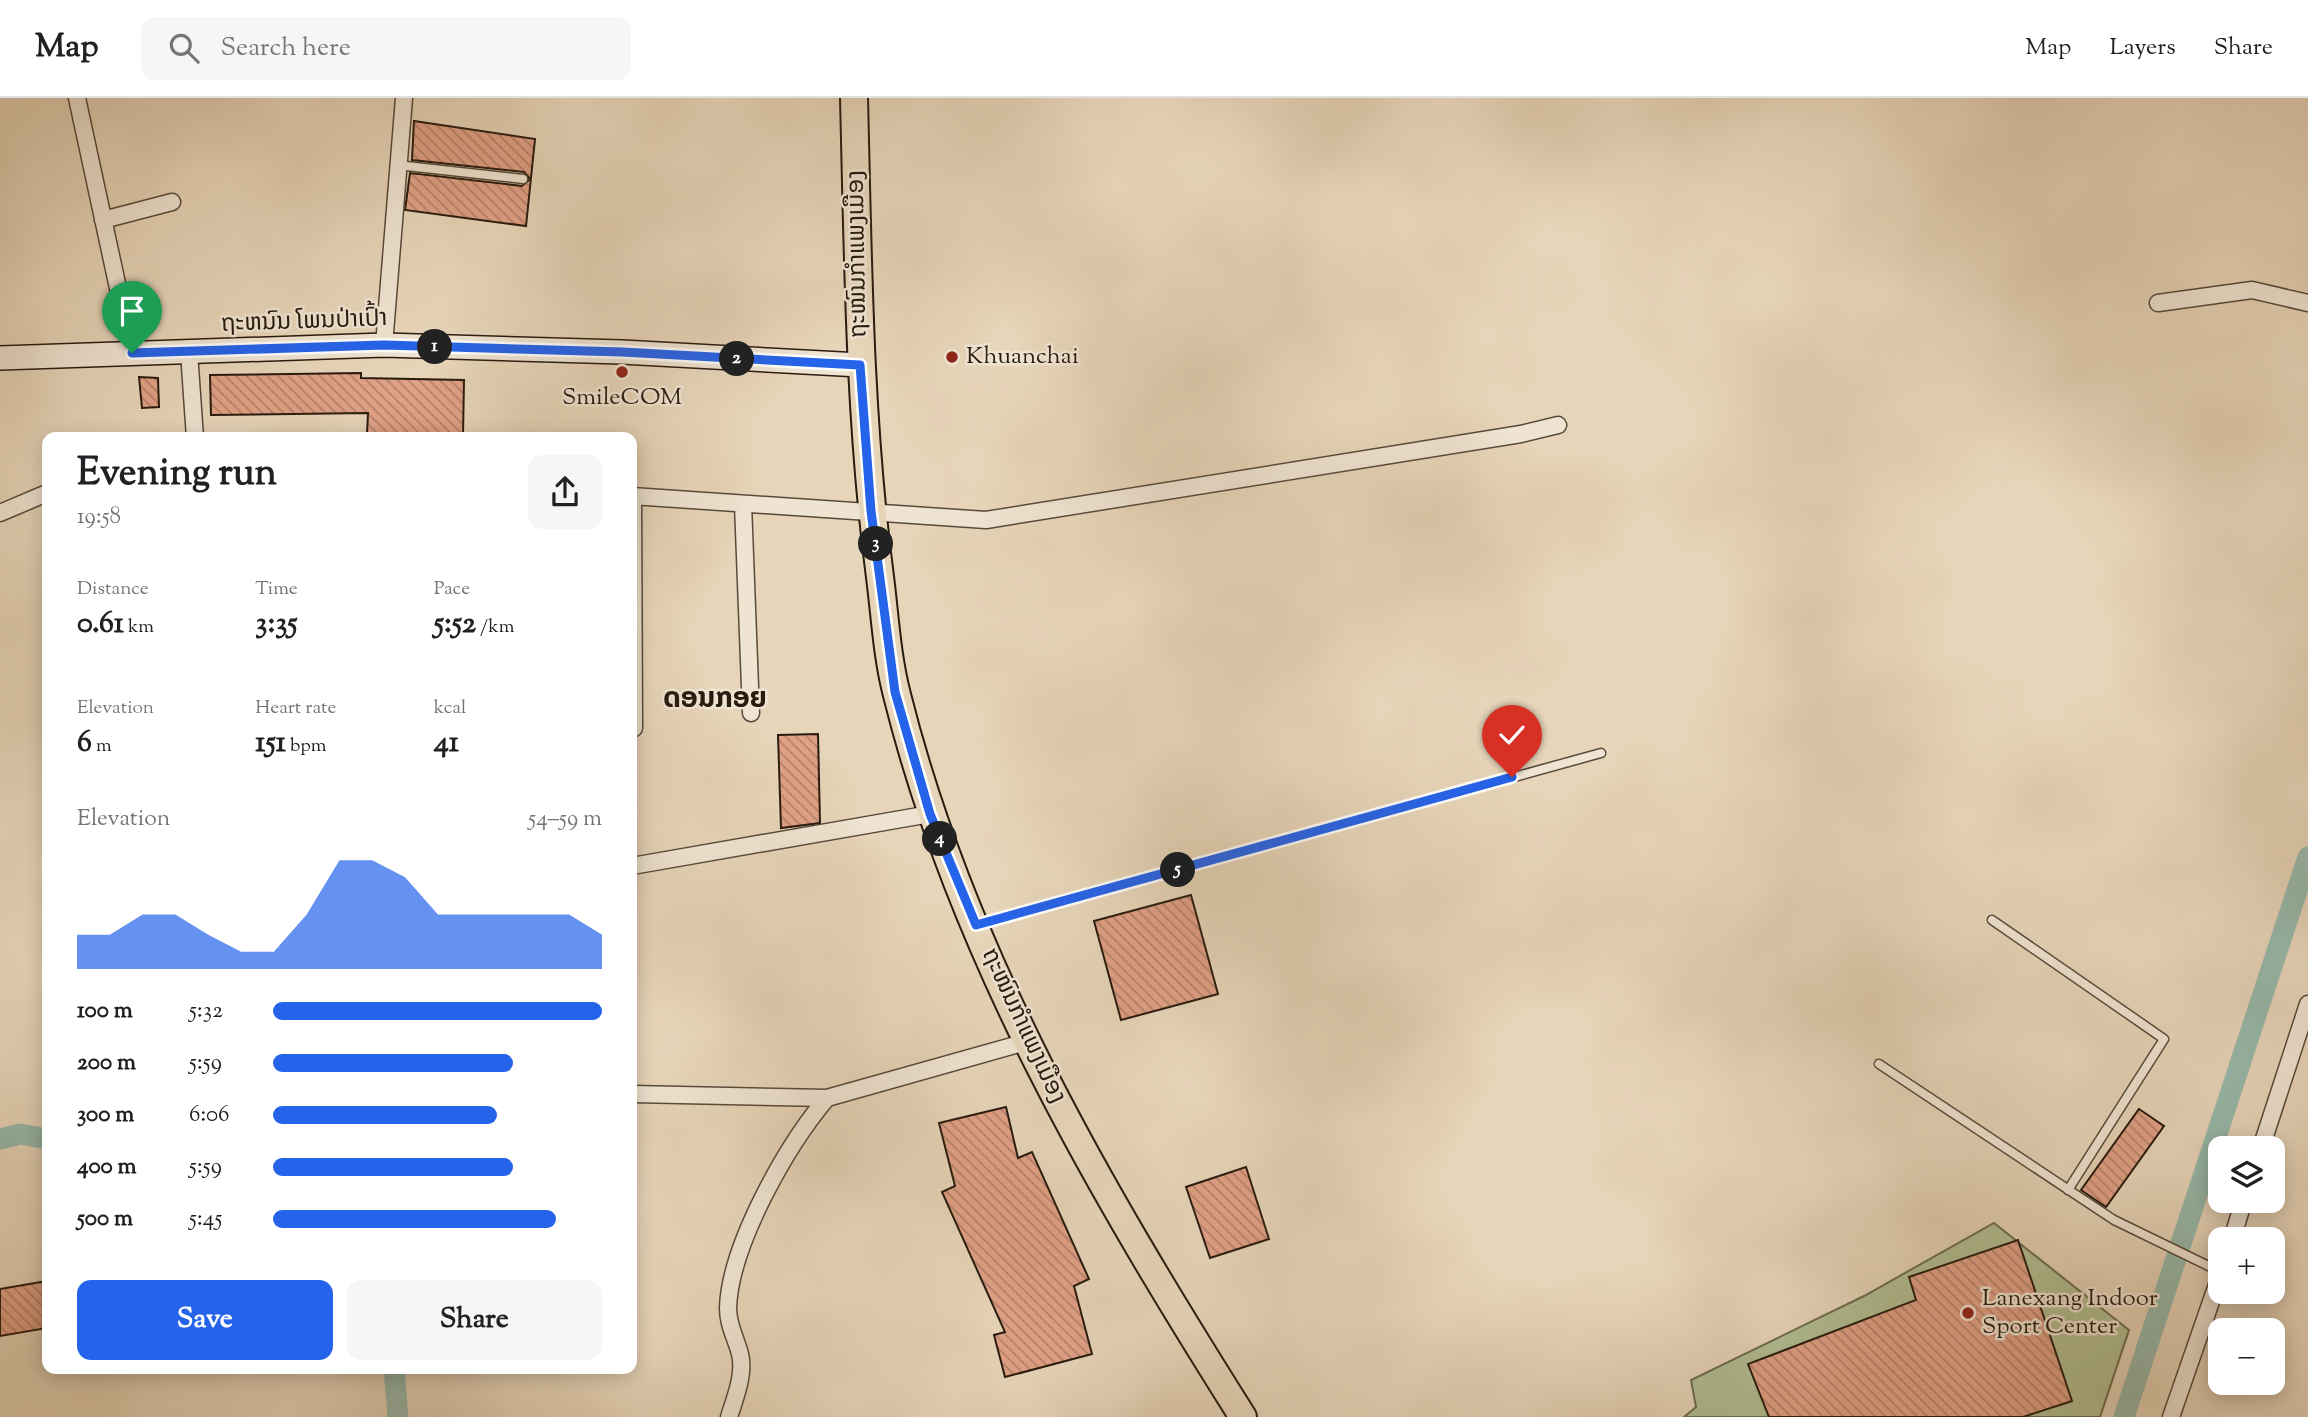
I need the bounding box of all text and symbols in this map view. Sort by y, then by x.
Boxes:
search box [141,17,631,80]
text: Map [35,24,99,72]
icon: search [165,29,203,67]
text: Search here [221,30,351,67]
text: Map [2025,31,2071,65]
text: Layers [2109,31,2176,65]
text: Share [2214,31,2273,65]
street label: ຖະໜົນກຳແພງເມືອງ [840,170,876,338]
pin [102,281,162,353]
icon: arrive [113,292,151,330]
street label: ຖະຫນົນ ໂພນປ່າເປົ້າ [220,300,388,342]
pin: 1 [418,330,452,364]
text: 1 [431,333,438,360]
place label: Khuanchai [966,340,1079,374]
pin: 2 [720,342,754,376]
text: 2 [732,345,741,372]
marker: Khuanchai [944,349,960,365]
marker: SmileCOM [614,364,630,380]
place label: SmileCOM [562,381,682,415]
text: Evening run [77,448,277,502]
button: share [528,455,602,529]
text: 19:58 [77,501,121,534]
pin: 3 [858,526,894,562]
text: 3 [872,530,879,557]
text: Distance [77,576,149,603]
text: Time [255,576,298,603]
text: Pace [434,576,470,603]
text: 0.61 [77,603,124,646]
text: 3:35 [255,603,298,646]
text: 5:52 [434,603,476,646]
text: km [124,614,154,641]
text: /km [476,614,514,641]
district label: ດອນກອຍ [663,680,767,720]
text: Elevation [77,695,154,722]
text: Heart rate [255,695,336,722]
text: kcal [434,695,466,722]
pin [1482,705,1542,777]
icon: check [1493,716,1531,754]
text: 6 [77,722,92,765]
text: 151 [255,722,286,765]
text: 41 [434,722,459,765]
text: m [92,733,112,760]
text: bpm [286,733,327,760]
text: Elevation [77,803,170,836]
text: 54–59 m [528,803,602,836]
pin: 4 [922,822,958,856]
text: 4 [935,825,944,852]
pin: 5 [1160,852,1196,888]
text: 5 [1174,856,1181,883]
street label: ຖະໜົນກຳແພງເມືອງ [972,943,1074,1109]
text: 100 m [77,995,133,1028]
text: 5:32 [189,995,223,1028]
text: 200 m [77,1047,136,1080]
text: 5:59 [189,1047,222,1080]
text: 300 m [77,1099,134,1132]
text: 6:06 [189,1099,230,1132]
map controls [2208,1136,2285,1395]
button: layers [2208,1136,2285,1213]
text: 400 m [77,1151,137,1184]
text: 5:59 [189,1151,222,1184]
text: 500 m [77,1203,133,1236]
text: 5:45 [189,1203,222,1236]
button: + [2208,1227,2285,1304]
button: Save [77,1280,333,1360]
button: Share [347,1280,602,1360]
place label: Lanexang Indoor Sport Center [1982,1282,2158,1344]
marker: Lanexang Indoor Sport Center [1960,1305,1976,1321]
button: − [2208,1318,2285,1395]

